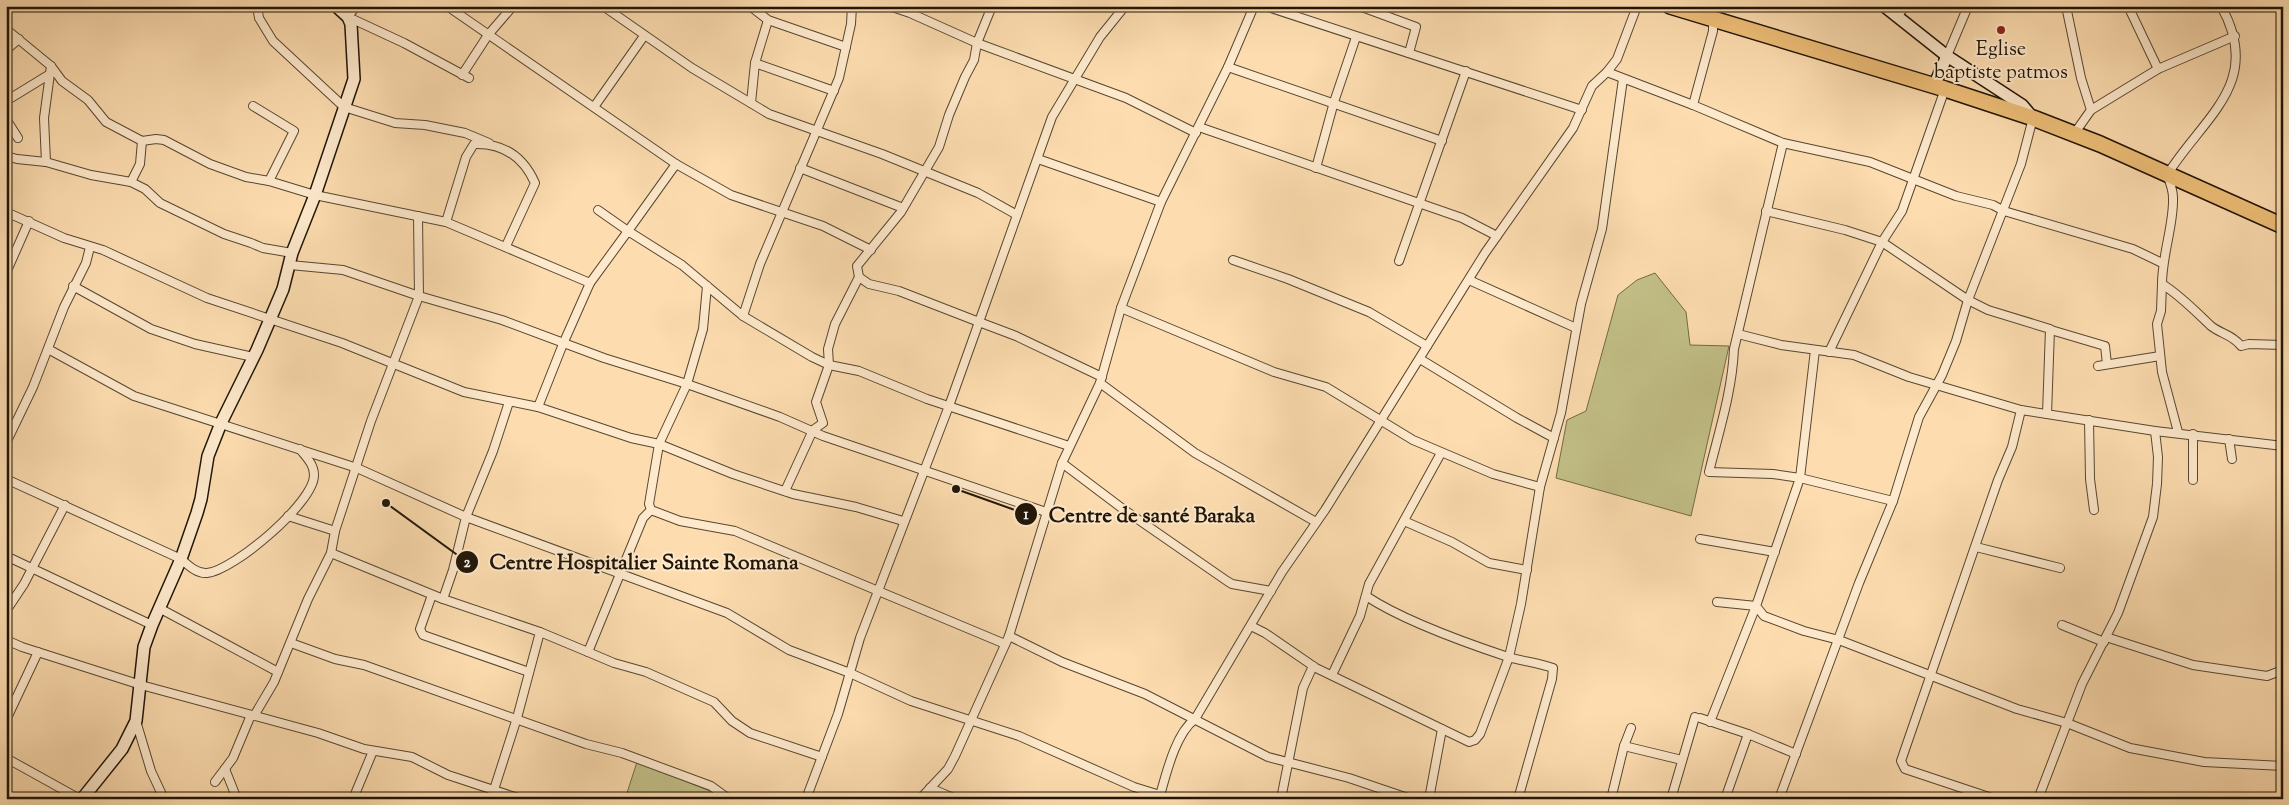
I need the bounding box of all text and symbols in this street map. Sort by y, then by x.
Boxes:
marker: Eglise baptiste patmos [1995,24,2007,36]
place label: Eglise baptiste patmos [1934,36,2068,88]
callout: Centre de santé Baraka [1014,496,1265,532]
text: Centre de santé Baraka [1049,502,1256,532]
text: 1 [1023,505,1029,526]
callout: Centre Hospitalier Sainte Romana [455,544,809,580]
text: Centre Hospitalier Sainte Romana [489,549,799,579]
text: 2 [463,553,471,574]

